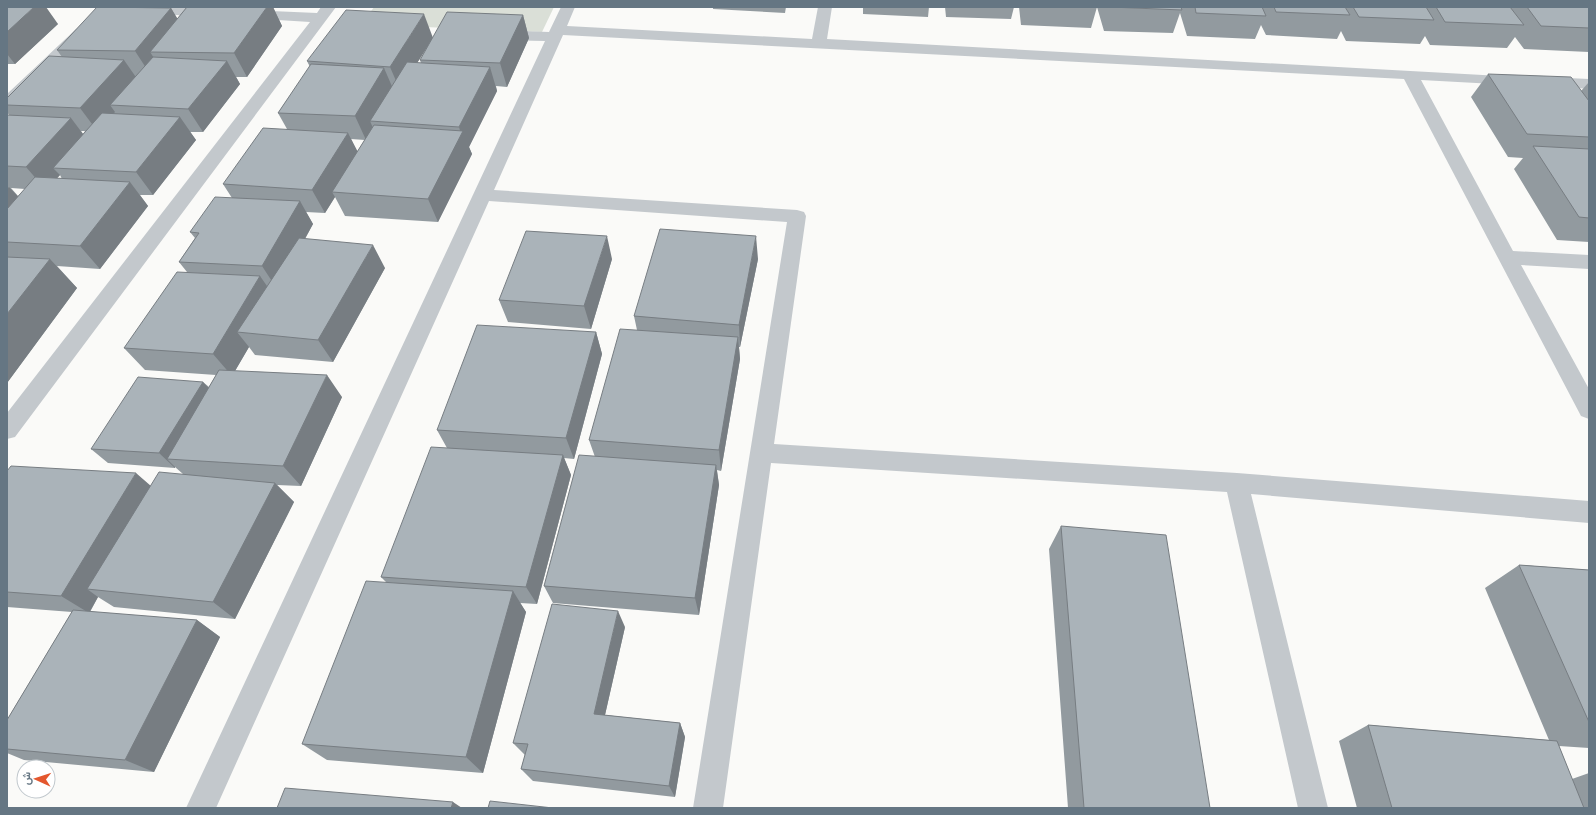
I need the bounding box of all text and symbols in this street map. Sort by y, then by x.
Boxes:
north arrow [16,759,56,799]
text: ش [20,772,33,785]

